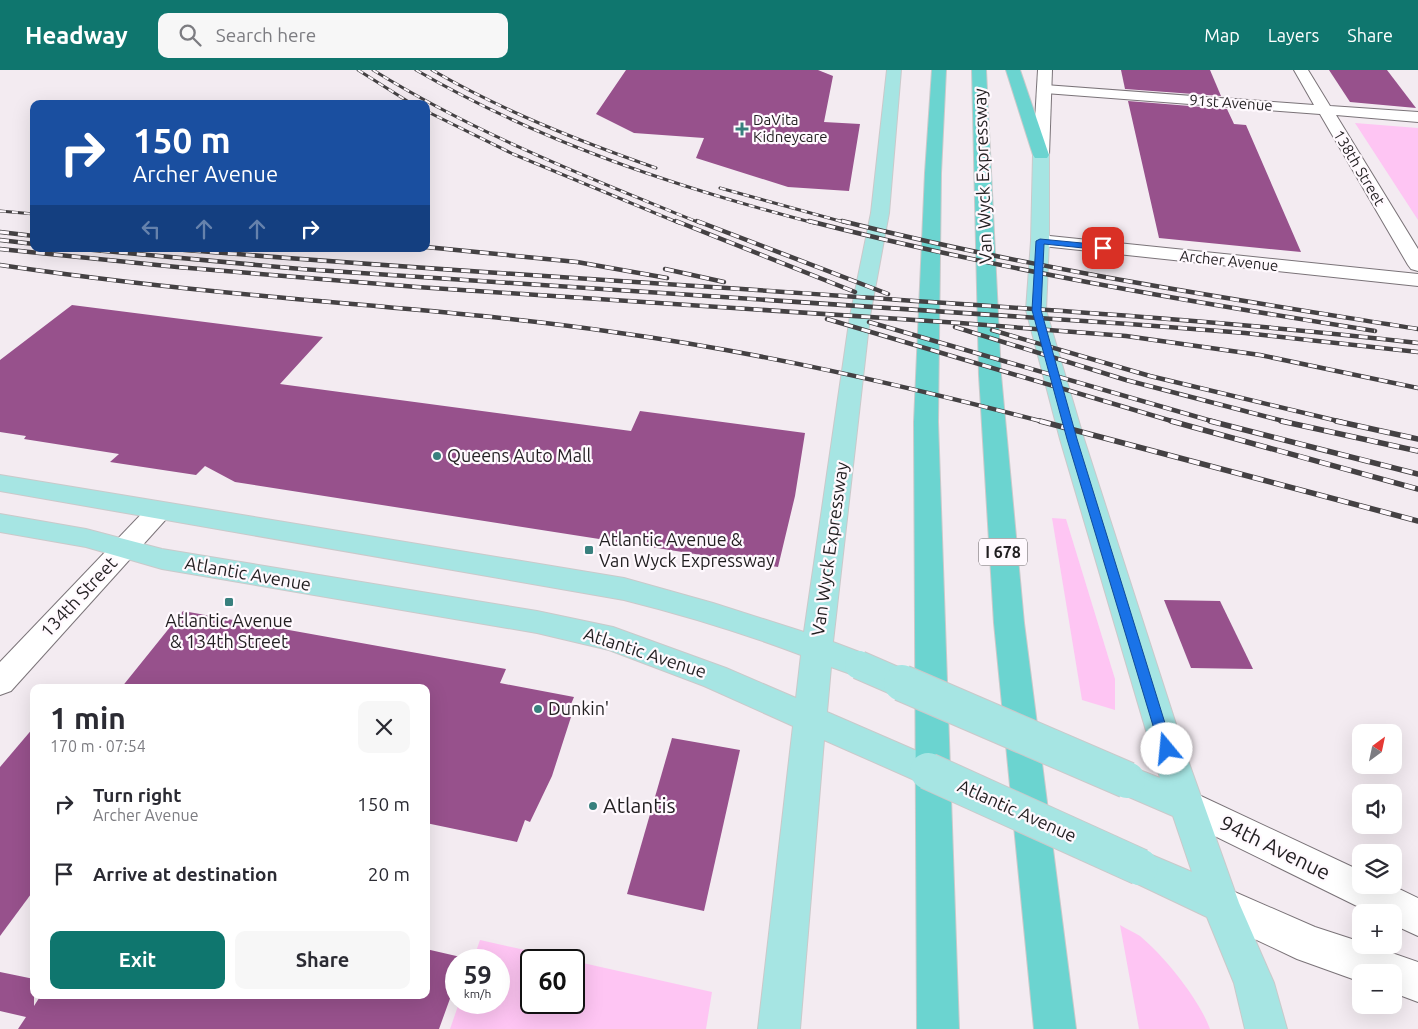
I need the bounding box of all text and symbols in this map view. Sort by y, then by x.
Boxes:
search box [158,13,508,58]
icon: search [176,21,204,49]
text: Headway [25,22,128,49]
text: Search here [216,24,316,46]
text: Map [1204,25,1240,45]
text: Layers [1268,25,1319,45]
text: Share [1347,25,1393,45]
street label: Van Wyck Expressway [969,88,995,264]
street label: 91st Avenue [1189,91,1273,114]
place label: DaVita Kidneycare [753,111,828,145]
icon: right [50,120,115,185]
text: 150 m [133,120,231,160]
marker: DaVita Kidneycare [735,122,749,136]
street label: 138th Street [1330,127,1389,209]
text: Archer Avenue [133,161,278,186]
icon: left [137,215,165,243]
icon: ahead [190,215,218,243]
icon: ahead [243,215,271,243]
icon: right [296,215,324,243]
pin [1082,227,1124,269]
icon: arrive [1089,234,1117,262]
street label: Archer Avenue [1179,247,1279,274]
place label: Queens Auto Mall [447,445,592,466]
marker: Queens Auto Mall [431,450,443,462]
street label: Van Wyck Expressway [807,460,851,637]
place label: Atlantic Avenue & Van Wyck Expressway [599,529,775,570]
road number: I 678 [979,538,1027,566]
marker: Atlantic Avenue & Van Wyck Expressway [583,544,595,556]
street label: 134th Street [36,552,120,641]
street label: Atlantic Avenue [184,552,313,594]
marker: Atlantic Avenue & 134th Street [223,596,235,608]
place label: Atlantic Avenue & 134th Street [165,610,293,651]
street label: Atlantic Avenue [582,623,709,681]
place label: Dunkin' [548,698,609,718]
text: 1 min [50,701,126,735]
button: close [358,701,410,753]
marker: Dunkin' [532,703,544,715]
position arrow [1140,722,1192,774]
north arrow [1352,724,1402,774]
map controls [1352,724,1402,1014]
text: 170 m · 07:54 [50,737,146,755]
street label: Atlantic Avenue [955,775,1080,845]
text: Turn right [93,784,181,806]
button: sound [1352,784,1402,834]
icon: right [50,790,78,818]
text: 150 m [357,793,410,815]
place label: Atlantis [603,793,676,817]
marker: Atlantis [587,800,599,812]
text: Archer Avenue [93,806,199,824]
street label: 94th Avenue [1216,810,1334,884]
button: layers [1352,844,1402,894]
icon: arrive [50,860,78,888]
text: Arrive at destination [93,863,278,885]
text: 20 m [368,863,410,885]
button: + [1352,904,1402,954]
button: Exit [50,931,225,989]
button: Share [235,931,410,989]
speed limit sign: 60 [520,949,585,1014]
text: 59 [463,961,492,989]
button: − [1352,964,1402,1014]
text: km/h [464,987,491,1000]

